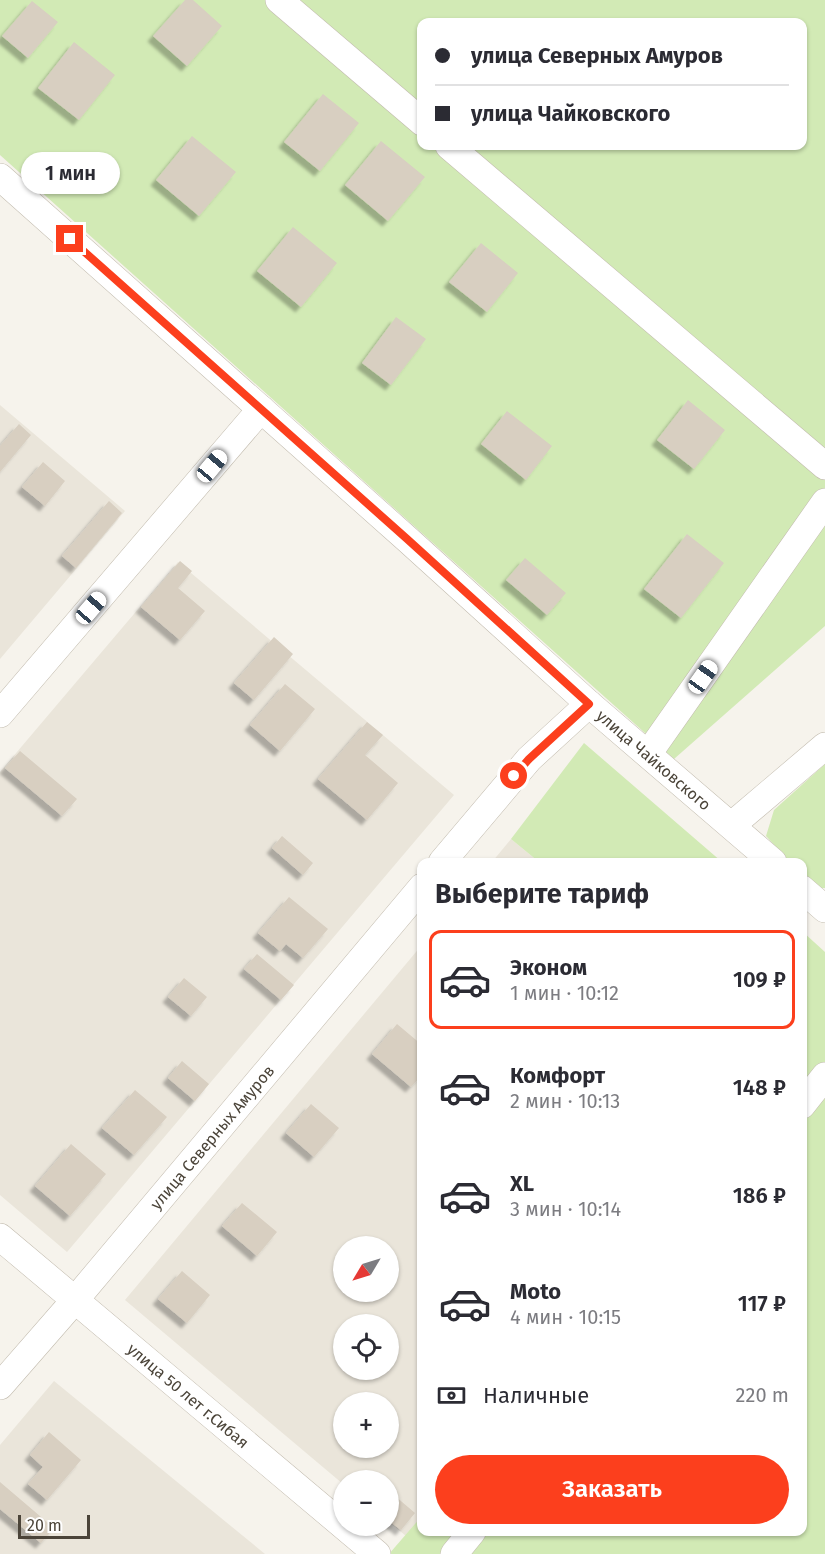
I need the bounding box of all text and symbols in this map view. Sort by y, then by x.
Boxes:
text: улица Северных Амуров [471,42,723,69]
text: улица Чайковского [471,100,670,127]
callout: 1 мин [20,152,119,194]
text: 1 мин [45,161,96,185]
route end [56,225,83,252]
car [194,446,230,486]
car [72,589,110,627]
car [685,657,721,697]
street label: улица Чайковского [593,706,715,814]
route start [500,762,527,789]
text: Выберите тариф [435,878,649,910]
icon: car [438,953,492,1007]
text: Эконом [510,954,587,981]
text: 109 ₽ [733,966,786,993]
text: 1 мин · 10:12 [510,981,619,1005]
street label: улица Северных Амуров [146,1061,278,1213]
icon: car [438,1061,492,1115]
text: Комфорт [510,1062,605,1089]
text: 148 ₽ [733,1074,786,1101]
text: 2 мин · 10:13 [510,1089,620,1113]
icon: car [438,1169,492,1223]
text: XL [510,1170,534,1197]
text: 186 ₽ [733,1182,786,1209]
text: 3 мин · 10:14 [510,1197,621,1221]
north arrow [333,1236,399,1302]
map controls [333,1236,399,1536]
icon: car [438,1277,492,1331]
text: Moto [510,1278,561,1305]
text: 117 ₽ [738,1290,786,1317]
text: 4 мин · 10:15 [510,1305,621,1329]
button: locate [333,1314,399,1380]
street label: улица 50 лет г.Сибая [124,1339,253,1452]
icon: cash [435,1379,468,1412]
text: Наличные [483,1382,589,1409]
text: 220 m [736,1383,789,1407]
button: + [333,1392,399,1458]
button: Заказать [435,1455,789,1524]
button: − [333,1470,399,1536]
scale bar [18,1512,90,1540]
text: 20 m [27,1516,62,1535]

